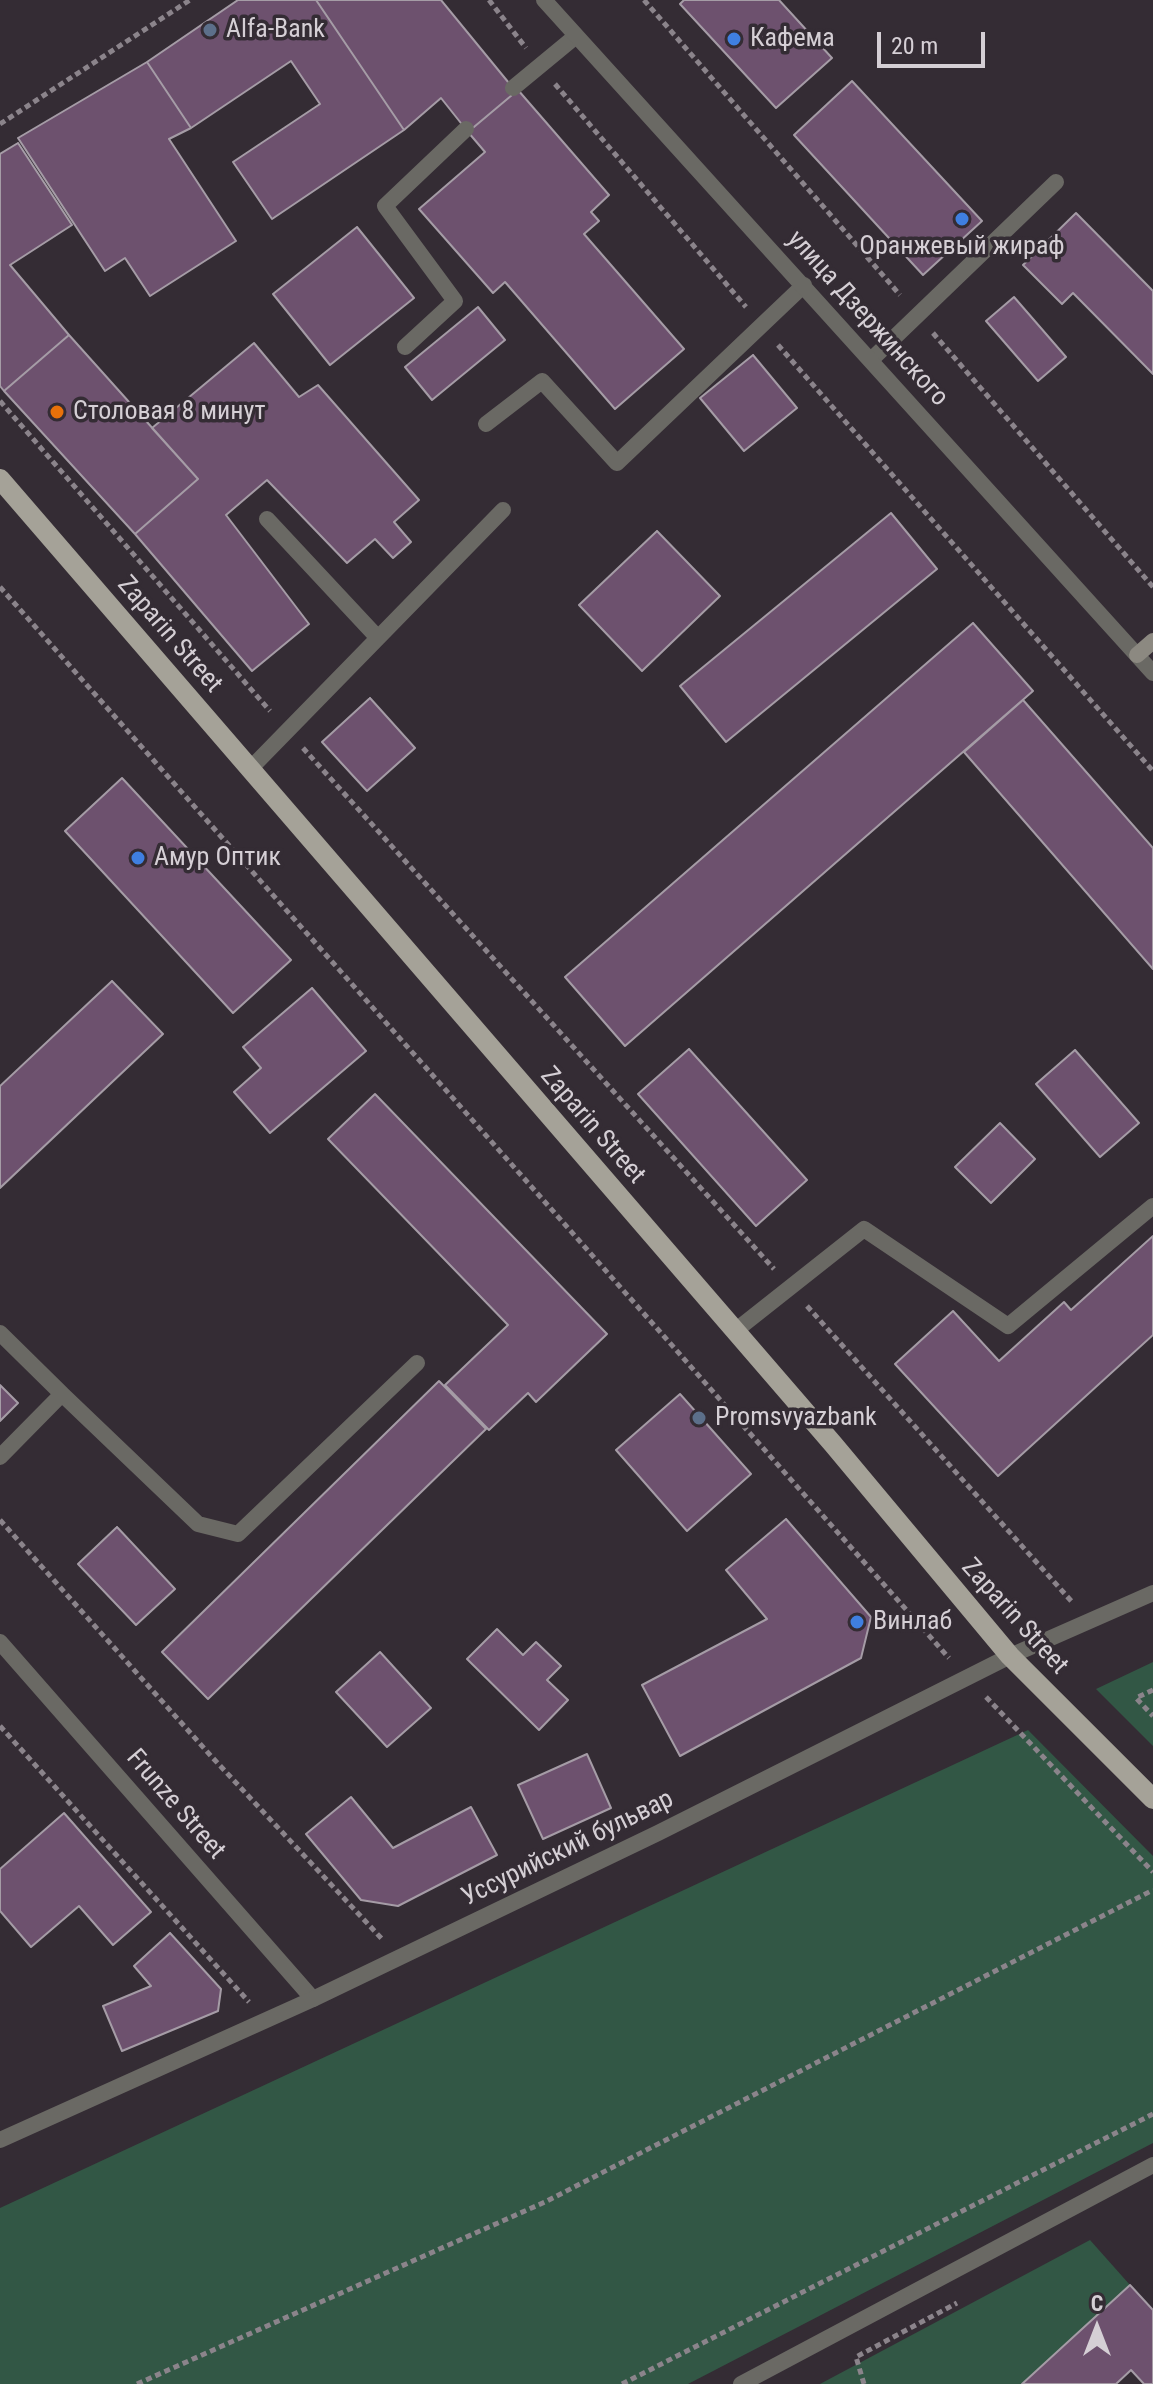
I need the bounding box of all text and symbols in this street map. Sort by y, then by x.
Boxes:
place label: Alfa-Bank [226,14,325,46]
scale bar [881,16,989,66]
marker: Alfa-Bank [201,21,219,39]
place label: Кафема [750,23,835,55]
marker: Кафема [725,30,743,48]
text: 20 m [891,32,938,60]
marker: Оранжевый жираф [953,210,971,228]
street label: улица Дзержинского [780,225,954,413]
place label: Оранжевый жираф [859,231,1065,263]
place label: Столовая 8 минут [73,396,265,428]
marker: Столовая 8 минут [48,403,66,421]
street label: Zaparin Street [110,570,228,700]
place label: Амур Оптик [154,842,281,874]
marker: Амур Оптик [129,849,147,867]
street label: Zaparin Street [533,1061,651,1191]
place label: Promsvyazbank [715,1402,877,1434]
marker: Promsvyazbank [690,1409,708,1427]
street label: Zaparin Street [954,1553,1074,1681]
place label: Винлаб [873,1606,952,1638]
marker: Винлаб [848,1613,866,1631]
street label: Frunze Street [119,1744,231,1866]
street label: Уссурийский бульвар [457,1784,679,1914]
north arrow [1057,2288,1137,2368]
text: С [1091,2291,1103,2316]

